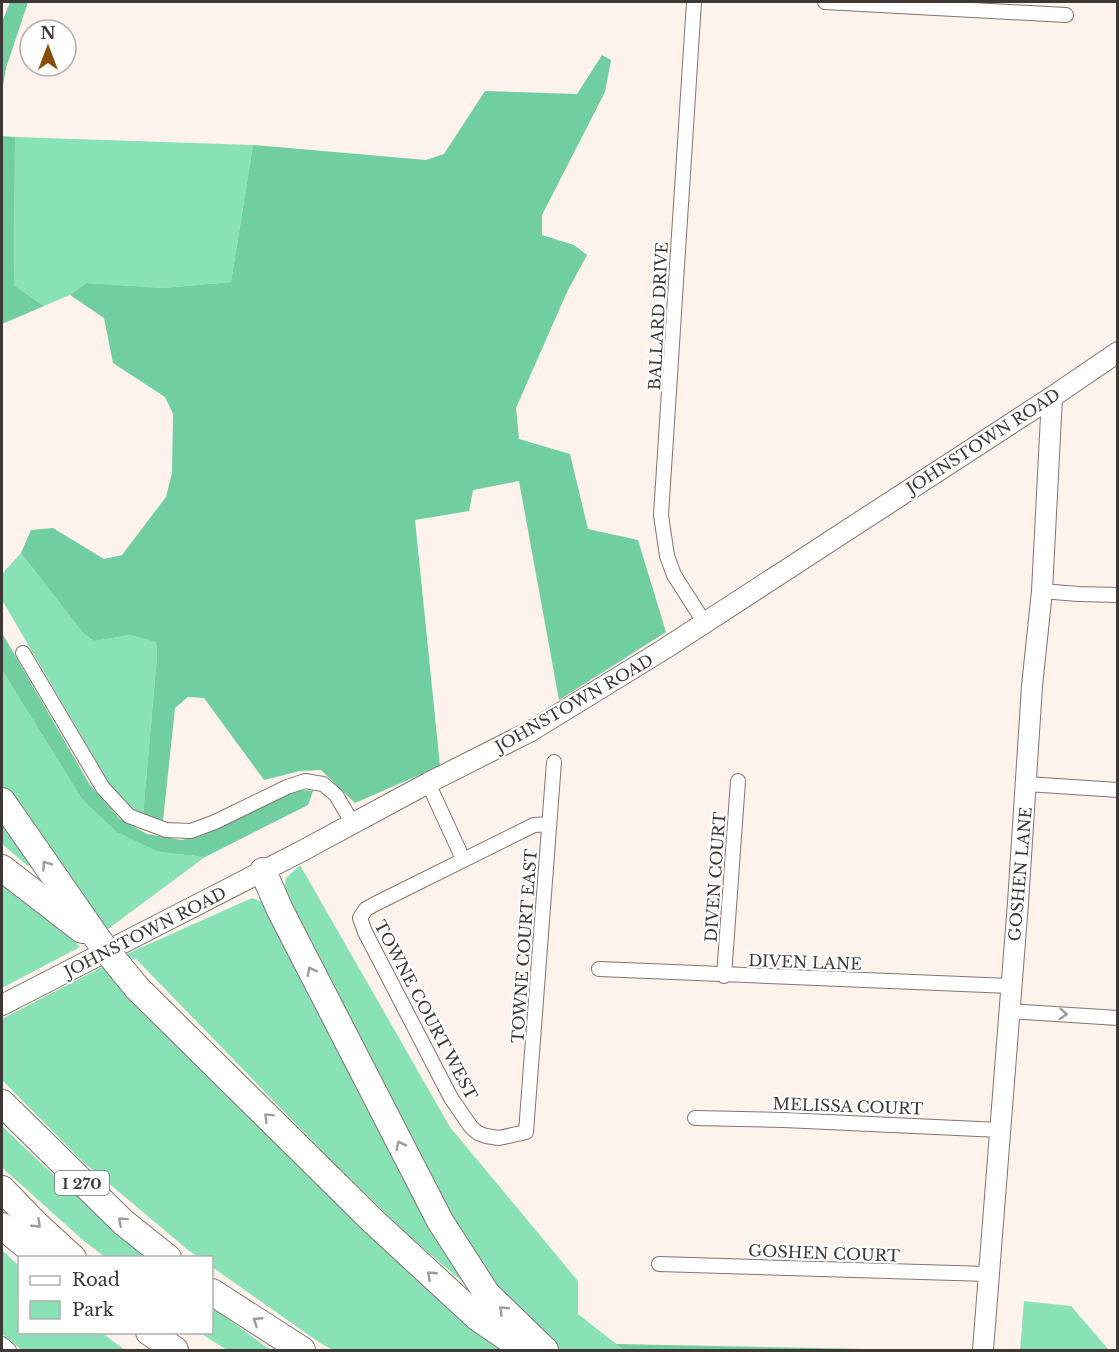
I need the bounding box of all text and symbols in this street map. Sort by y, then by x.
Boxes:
north arrow [18,18,78,78]
text: N [40,23,56,43]
street label: BALLARD DRIVE [644,241,672,391]
street label: JOHNSTOWN ROAD [901,384,1064,499]
street label: JOHNSTOWN ROAD [490,650,657,757]
street label: GOSHEN LANE [1004,806,1036,942]
street label: DIVEN COURT [700,811,730,943]
street label: TOWNE COURT EAST [507,848,541,1044]
one-way arrow [42,860,53,871]
street label: JOHNSTOWN ROAD [59,882,229,982]
street label: TOWNE COURT WEST [370,917,482,1103]
street label: DIVEN LANE [748,950,862,974]
one-way arrow [307,967,318,978]
one-way arrow [1059,1008,1068,1021]
street label: MELISSA COURT [772,1093,924,1119]
one-way arrow [264,1114,275,1125]
one-way arrow [396,1141,407,1151]
road number: I 270 [55,1171,109,1195]
one-way arrow [30,1217,40,1228]
one-way arrow [118,1217,129,1228]
street label: GOSHEN COURT [748,1240,900,1266]
legend [18,1256,213,1334]
text: Road [72,1269,120,1291]
one-way arrow [427,1271,437,1282]
text: Park [72,1299,114,1321]
one-way arrow [499,1306,510,1317]
one-way arrow [253,1317,263,1329]

